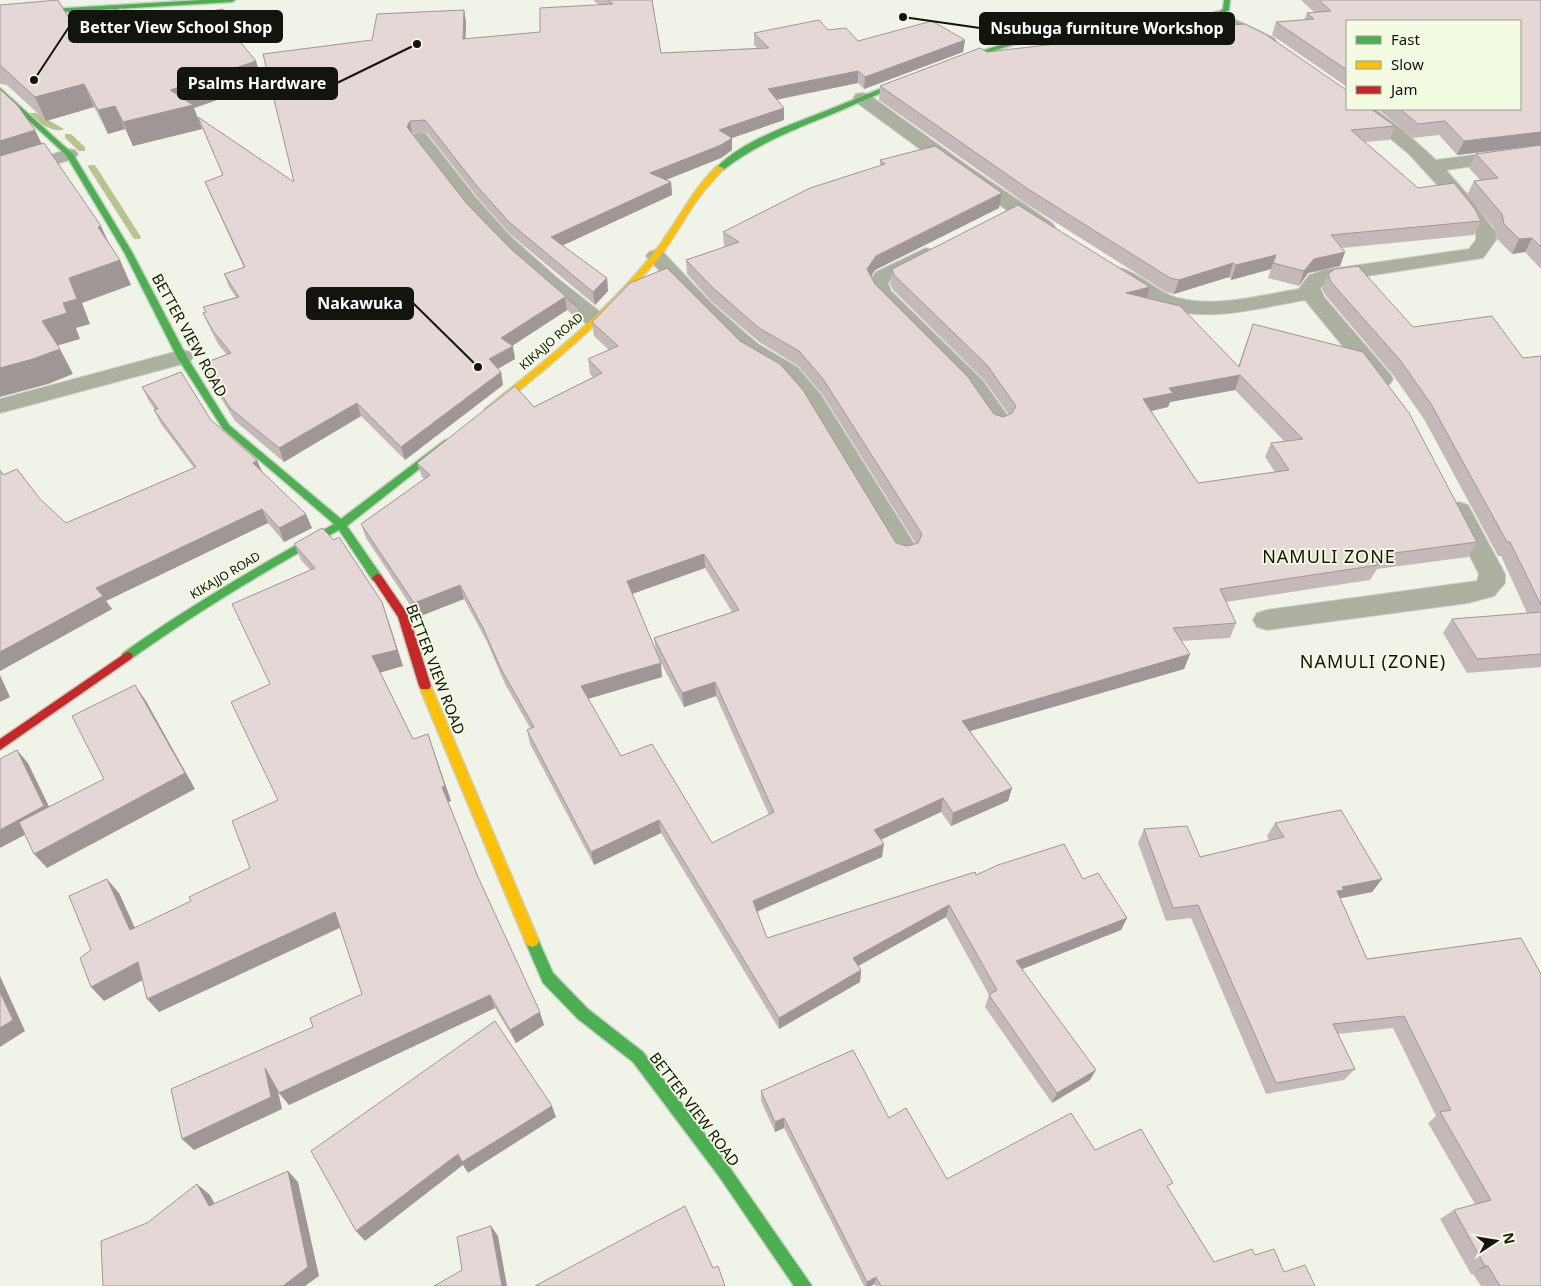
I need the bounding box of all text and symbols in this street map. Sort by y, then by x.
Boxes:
callout: Better View School Shop [69,11,282,42]
callout: Nsubuga furniture Workshop [980,13,1234,44]
text: Better View School Shop [80,16,272,38]
text: Nsubuga furniture Workshop [990,17,1224,39]
legend [1346,20,1521,110]
text: Fast [1391,29,1420,49]
text: Slow [1391,54,1424,74]
callout: Psalms Hardware [178,68,337,99]
text: Psalms Hardware [188,72,326,94]
text: Jam [1389,79,1418,99]
street label: BETTER VIEW ROAD [148,270,232,400]
callout: Nakawuka [307,288,413,319]
text: Nakawuka [317,292,403,314]
street label: KIKAJJO ROAD [516,308,587,373]
district label: NAMULI ZONE [1262,544,1396,568]
street label: KIKAJJO ROAD [187,547,264,603]
street label: BETTER VIEW ROAD [402,601,470,737]
district label: NAMULI (ZONE) [1300,649,1446,673]
street label: BETTER VIEW ROAD [645,1048,745,1170]
north arrow [1471,1216,1521,1266]
text: N [1499,1231,1520,1246]

